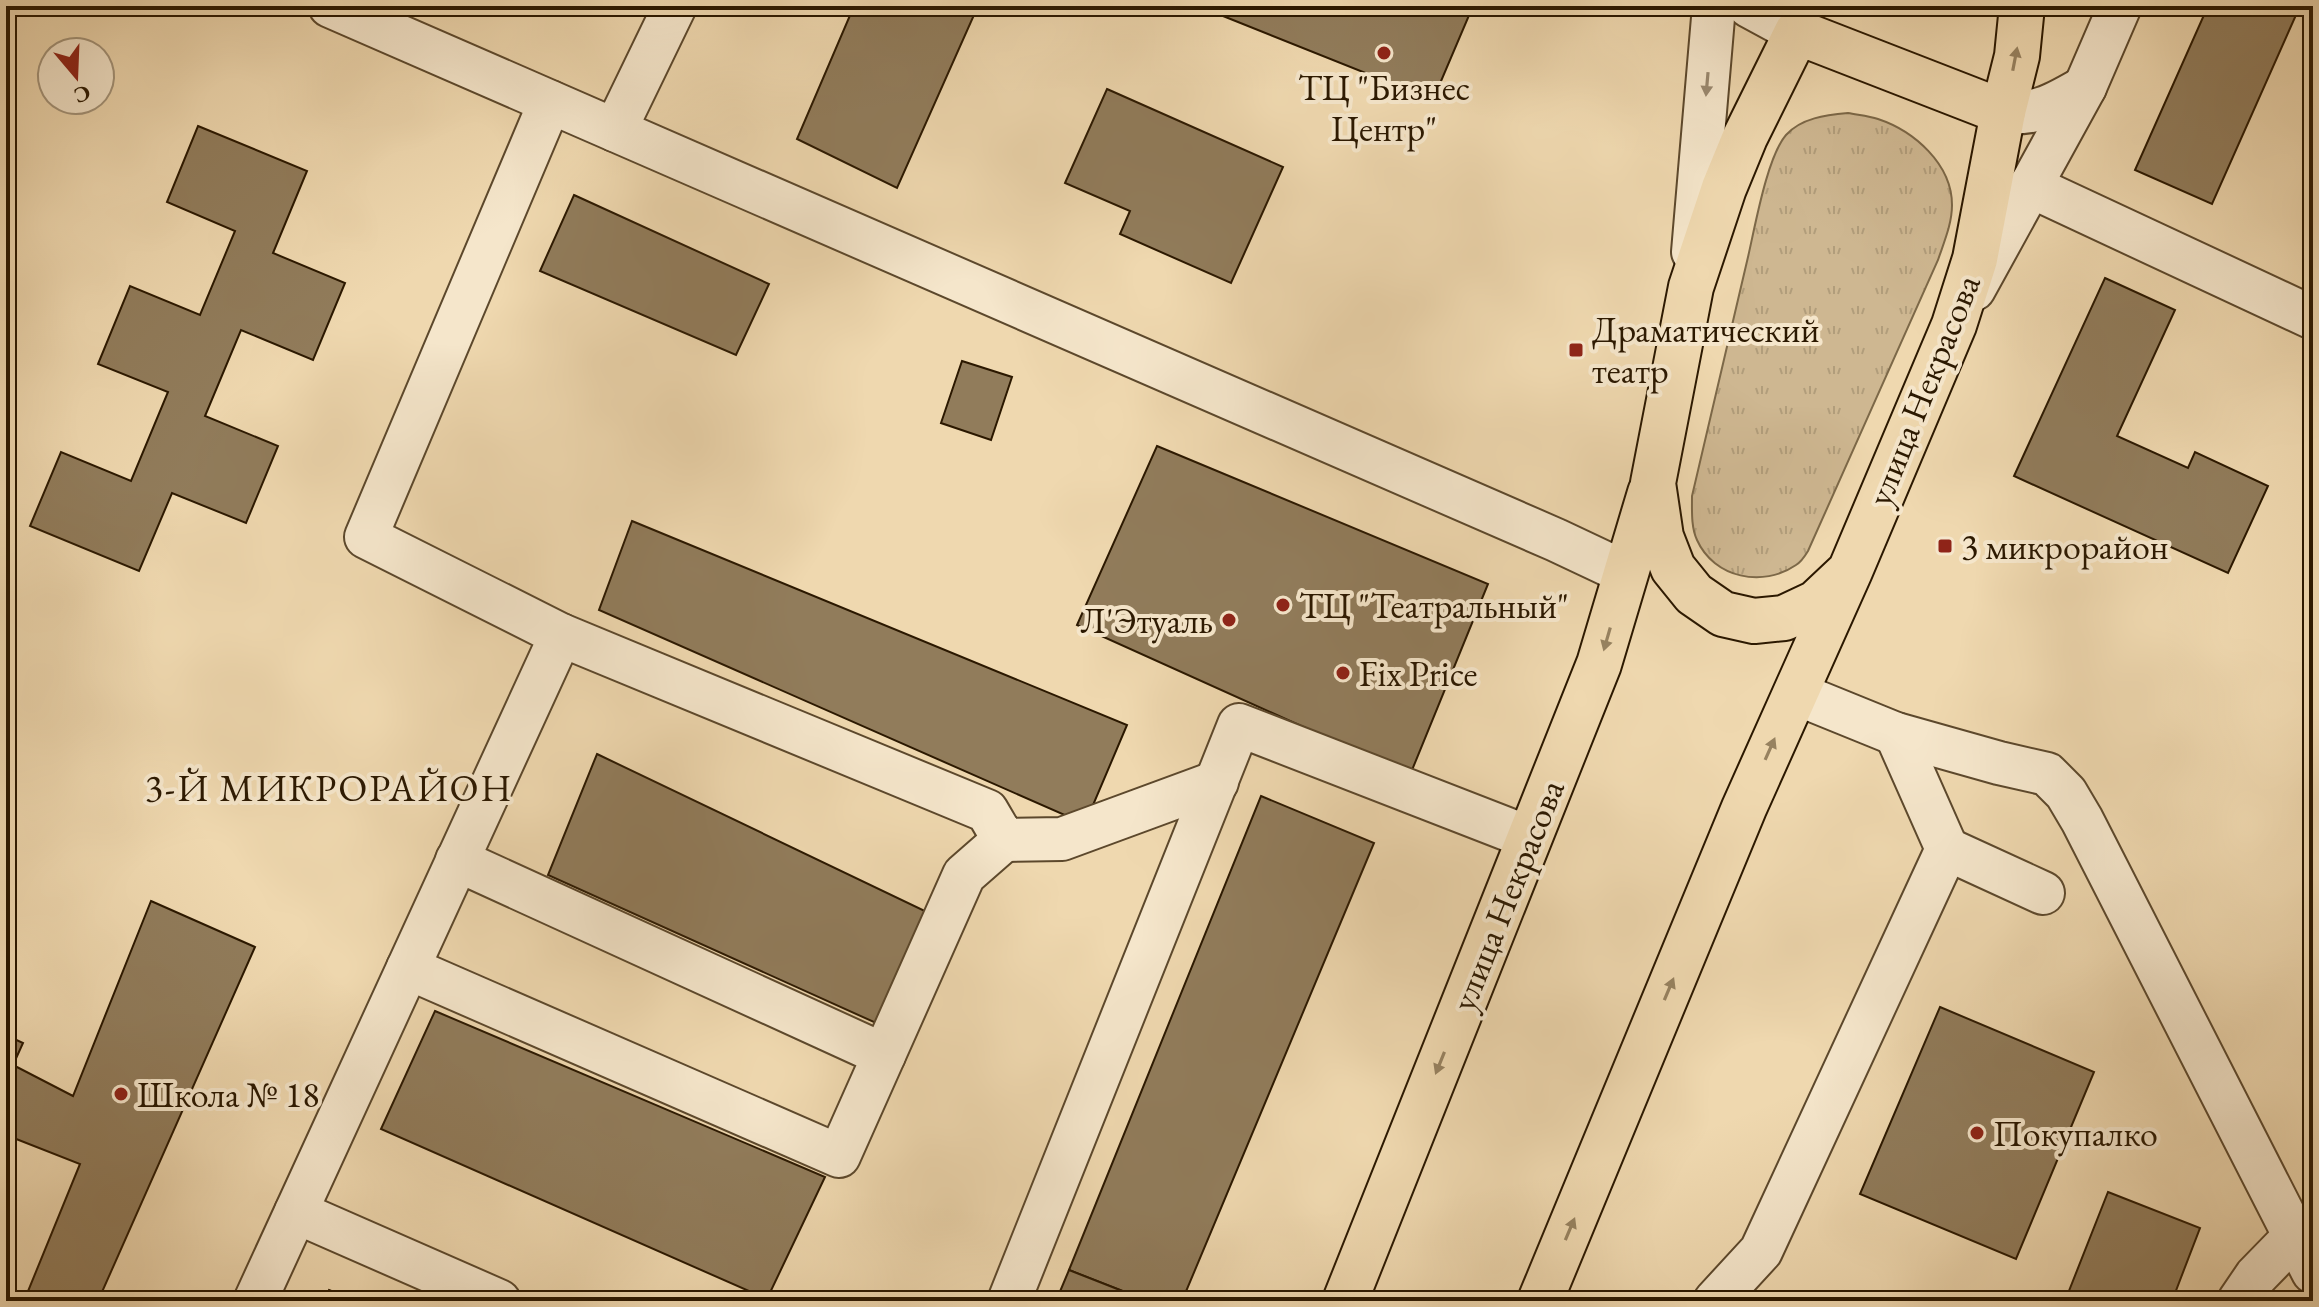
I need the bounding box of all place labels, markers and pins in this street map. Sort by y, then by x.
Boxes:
marker: ТЦ "Бизнес Центр" [1375,44,1393,62]
place label: ТЦ "Бизнес Центр" [1298,64,1470,152]
place label: Драматический театр [1592,306,1819,394]
marker: Драматический театр [1567,341,1585,359]
place label: 3 микрорайон [1961,523,2169,570]
marker: 3 микрорайон [1936,537,1954,555]
place label: ТЦ "Театральный" [1299,582,1569,629]
marker: ТЦ "Театральный" [1274,596,1292,614]
place label: Л'Этуаль [1081,597,1213,644]
marker: Л'Этуаль [1220,611,1238,629]
place label: Fix Price [1359,650,1478,697]
marker: Fix Price [1334,664,1352,682]
place label: Школа № 18 [137,1071,319,1118]
marker: Школа № 18 [112,1085,130,1103]
place label: Покупалко [1993,1110,2158,1157]
marker: Покупалко [1968,1124,1986,1142]

